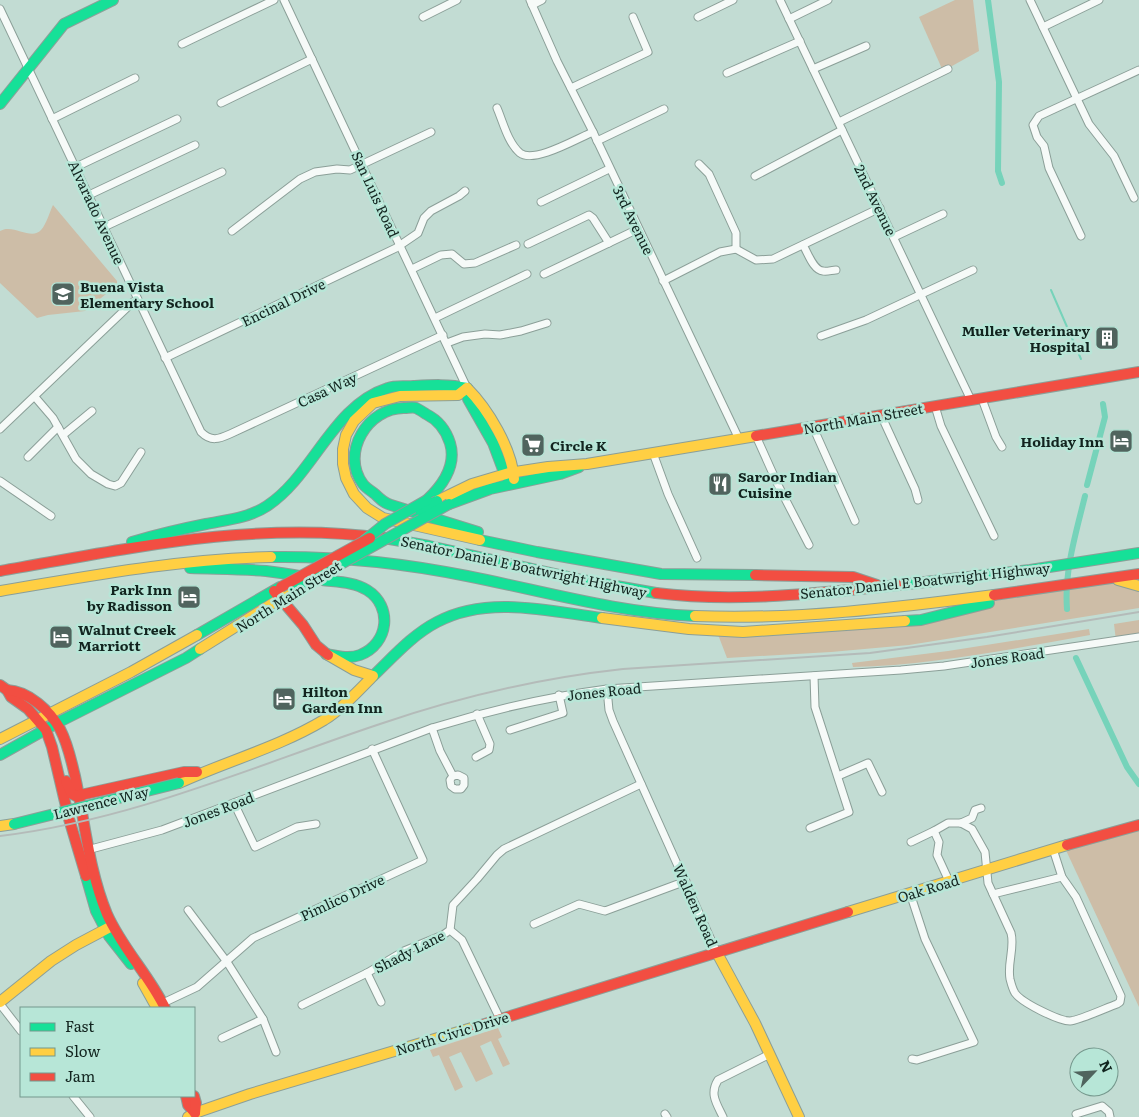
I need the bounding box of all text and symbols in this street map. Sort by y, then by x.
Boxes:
street label: San Luis Road [347,148,405,241]
street label: Alvarado Avenue [64,157,130,267]
street label: 2nd Avenue [850,161,902,239]
street label: 3rd Avenue [609,182,659,258]
street label: Encinal Drive [238,273,328,331]
place label: Buena Vista Elementary School [80,276,214,312]
school or university icon: Buena Vista Elementary School [50,281,76,307]
place label: Muller Veterinary Hospital [962,320,1090,356]
building icon: Muller Veterinary Hospital [1094,325,1120,351]
street label: Casa Way [294,366,361,412]
street label: North Main Street [801,398,925,438]
hotel icon: Holiday Inn [1108,428,1134,454]
place label: Holiday Inn [1020,431,1104,451]
supermarket icon: Circle K [520,432,546,458]
place label: Circle K [550,435,607,455]
place label: Saroor Indian Cuisine [738,466,837,502]
restaurant icon: Saroor Indian Cuisine [707,471,733,497]
street label: Senator Daniel E Boatwright Highway [399,530,650,602]
street label: North Main Street [231,555,345,637]
street label: Senator Daniel E Boatwright Highway [799,557,1052,603]
place label: Park Inn by Radisson [87,579,172,615]
hotel icon: Park Inn by Radisson [176,584,202,610]
place label: Walnut Creek Marriott [78,619,177,655]
hotel icon: Walnut Creek Marriott [48,624,74,650]
street label: Jones Road [969,642,1046,672]
street label: Jones Road [566,677,643,705]
place label: Hilton Garden Inn [302,681,383,717]
hotel icon: Hilton Garden Inn [271,686,297,712]
street label: Lawrence Way [51,780,152,824]
street label: Jones Road [180,786,257,832]
street label: Walden Road [669,860,723,950]
street label: Pimlico Drive [297,869,387,925]
street label: Oak Road [895,869,962,907]
street label: Shady Lane [370,925,448,977]
street label: North Civic Drive [393,1006,511,1060]
legend [20,1007,195,1097]
text: Fast [65,1014,94,1037]
text: Slow [65,1039,100,1062]
north arrow [1069,1047,1119,1097]
text: N [1095,1057,1118,1076]
text: Jam [65,1064,96,1087]

